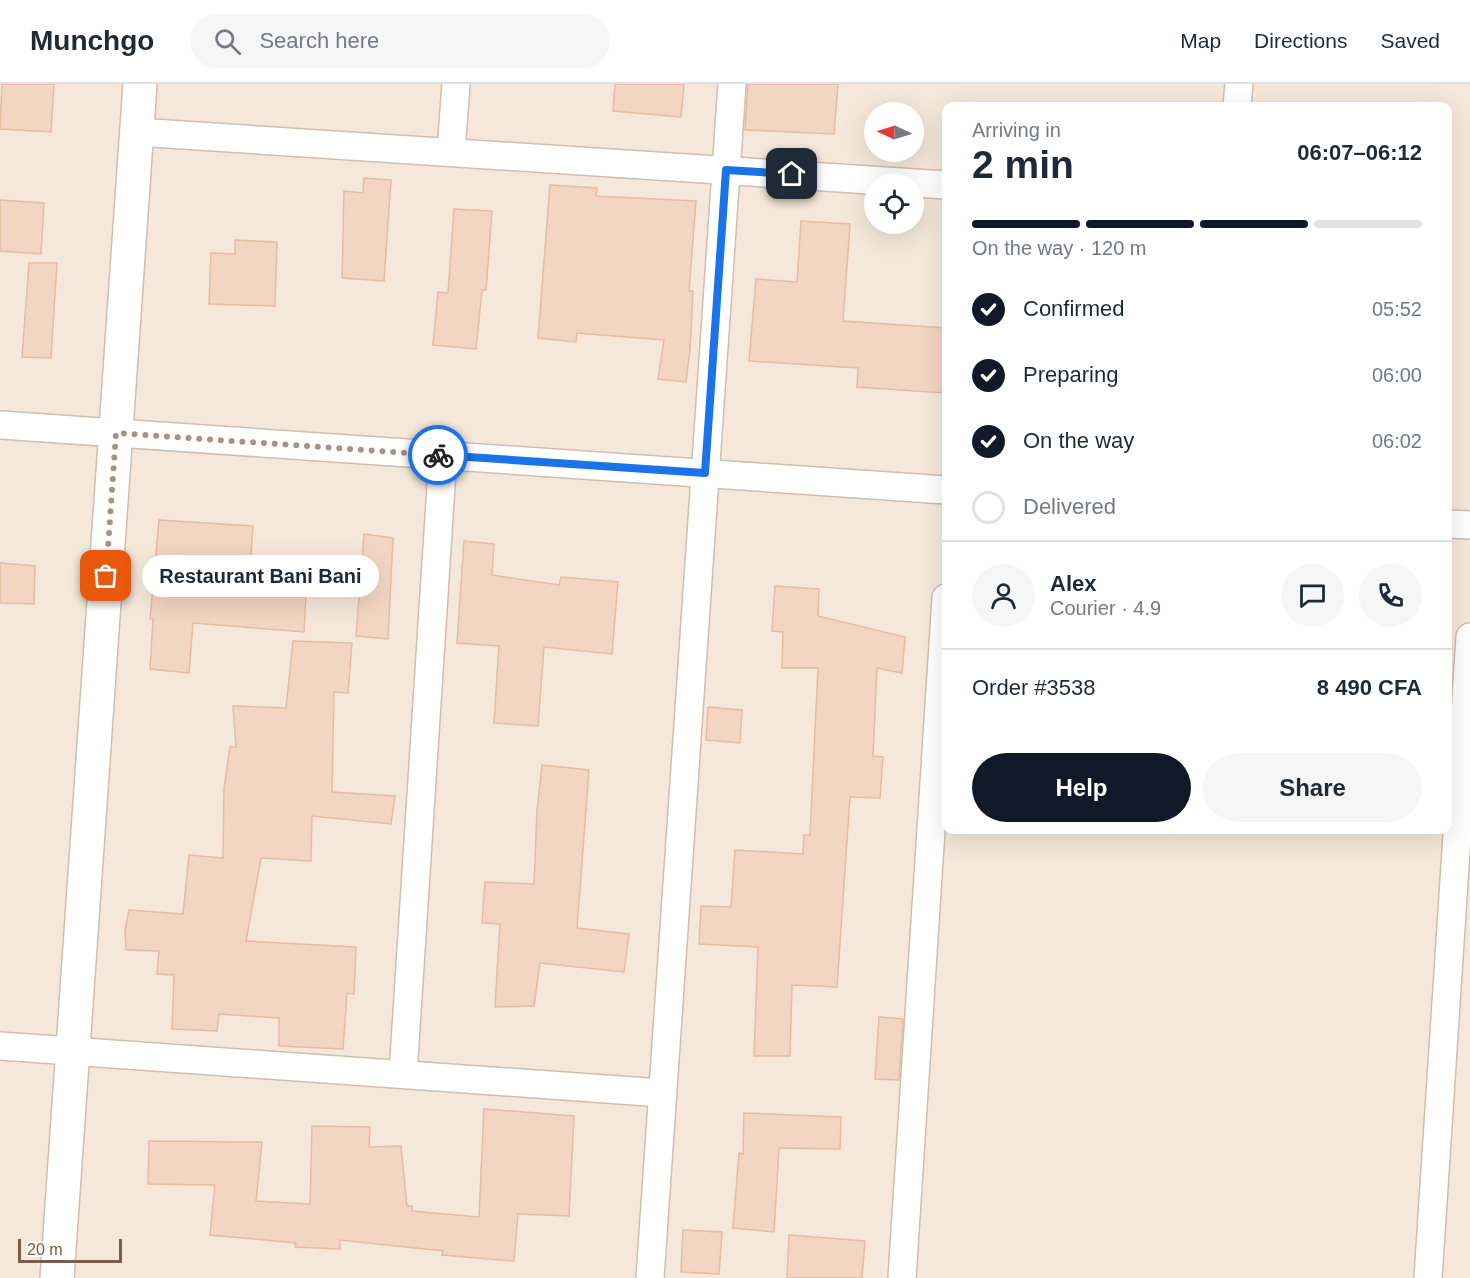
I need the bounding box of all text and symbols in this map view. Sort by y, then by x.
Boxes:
search box [190,14,610,68]
text: Munchgo [30,25,154,56]
icon: search [211,25,244,58]
text: Search here [259,28,379,53]
text: Map [1180,29,1221,52]
text: Directions [1254,29,1347,52]
text: Saved [1380,29,1440,52]
north arrow [864,102,924,162]
map controls [864,102,924,234]
text: Arriving in [972,119,1061,141]
text: 06:07–06:12 [1297,140,1422,165]
text: 2 min [972,143,1074,186]
pin [766,148,817,199]
icon: home [775,157,808,190]
button: locate [864,174,924,234]
text: On the way · 120 m [972,237,1147,259]
icon: check [972,293,1005,326]
text: Confirmed [1023,296,1124,321]
text: 05:52 [1372,298,1422,320]
icon: check [972,359,1005,392]
text: Preparing [1023,362,1118,387]
text: 06:00 [1372,364,1422,386]
courier [408,425,468,485]
icon: check [972,425,1005,458]
text: On the way [1023,428,1134,453]
text: 06:02 [1372,430,1422,452]
icon: bike [422,439,455,472]
text: Delivered [1023,494,1116,519]
pin [80,550,131,601]
callout: Restaurant Bani Bani [142,555,379,597]
icon: bag [89,559,122,592]
button: person [972,564,1035,627]
button: chat [1281,564,1344,627]
button: phone [1359,564,1422,627]
text: Restaurant Bani Bani [159,565,362,587]
text: Alex [1050,571,1096,596]
text: Courier · 4.9 [1050,597,1161,619]
text: Order #3538 [972,675,1096,700]
text: 8 490 CFA [1317,675,1422,700]
button: Help [972,753,1191,822]
button: Share [1203,753,1422,822]
scale bar [18,1236,122,1264]
text: 20 m [27,1241,63,1258]

